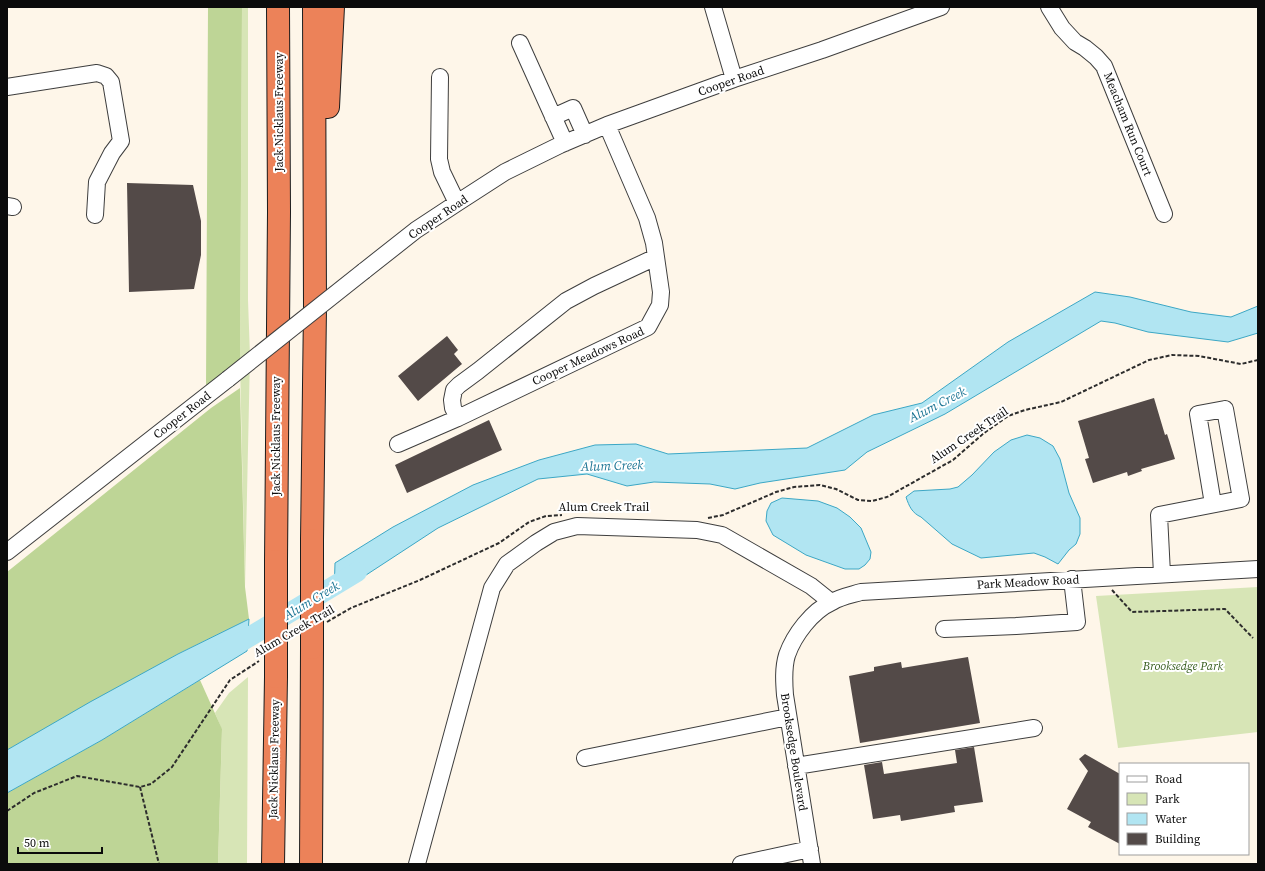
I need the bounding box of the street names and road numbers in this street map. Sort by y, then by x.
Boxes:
street label: Jack Nicklaus Freeway [271,51,287,173]
street label: Cooper Road [696,62,766,100]
street label: Meacham Run Court [1100,70,1156,178]
street label: Cooper Road [405,191,471,243]
street label: Cooper Meadows Road [529,323,647,389]
street label: Jack Nicklaus Freeway [268,375,284,497]
street label: Cooper Road [150,387,214,442]
street label: Alum Creek Trail [927,403,1011,467]
street label: Alum Creek Trail [559,499,650,515]
street label: Park Meadow Road [976,571,1080,593]
street label: Alum Creek Trail [251,601,338,661]
street label: Brooksedge Boulevard [777,692,811,812]
street label: Jack Nicklaus Freeway [265,698,283,820]

